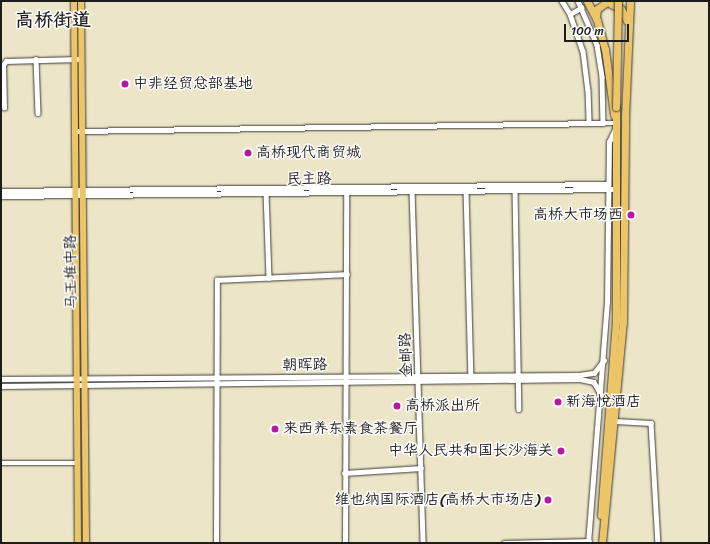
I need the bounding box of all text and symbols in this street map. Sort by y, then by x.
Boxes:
district label: 高桥街道 [15,9,91,31]
scale bar [566,16,631,42]
text: 100 m [571,20,604,42]
place label: 中非经贸总部基地 [133,75,253,93]
marker: 中非经贸总部基地 [120,79,130,89]
place label: 高桥现代商贸城 [256,144,361,162]
marker: 高桥现代商贸城 [243,148,253,158]
street label: 民主路 [286,170,332,188]
place label: 高桥大市场西 [533,206,623,224]
marker: 高桥大市场西 [626,210,636,220]
street label: 马王堆中路 [61,234,81,310]
street label: 金邮路 [396,332,416,378]
street label: 朝晖路 [282,356,328,374]
place label: 新海悦酒店 [566,393,641,411]
place label: 高桥派出所 [405,397,480,415]
marker: 新海悦酒店 [553,397,563,407]
marker: 高桥派出所 [392,401,402,411]
place label: 来西养东素食茶餐厅 [283,420,418,438]
marker: 来西养东素食茶餐厅 [270,424,280,434]
place label: 中华人民共和国长沙海关 [388,442,553,460]
marker: 中华人民共和国长沙海关 [556,446,566,456]
place label: 维也纳国际酒店(高桥大市场店) [334,491,540,509]
marker: 维也纳国际酒店(高桥大市场店) [543,495,553,505]

